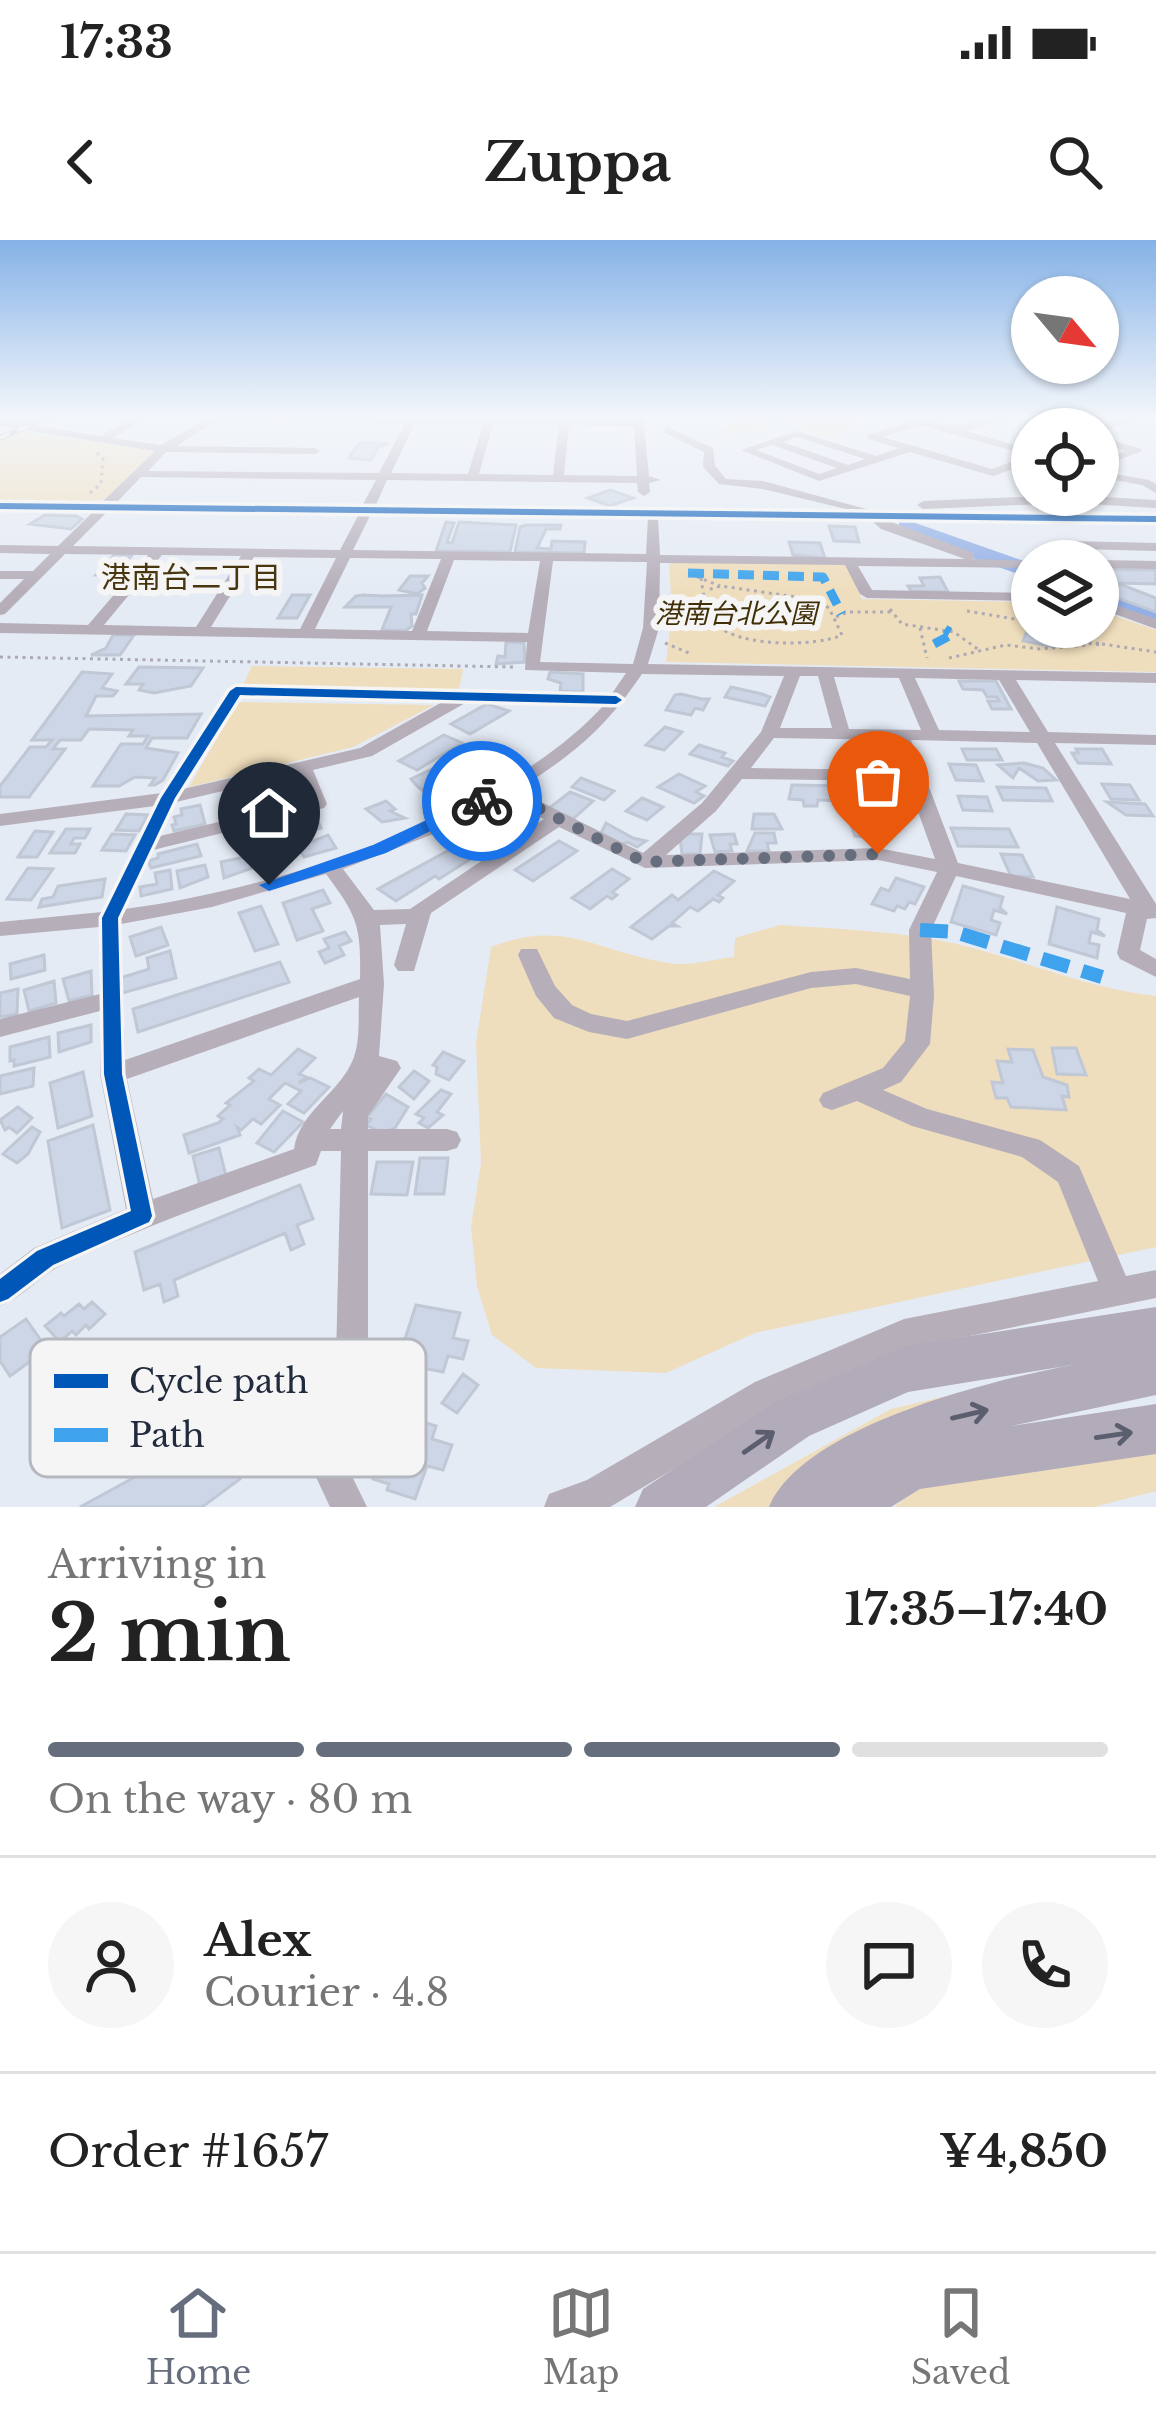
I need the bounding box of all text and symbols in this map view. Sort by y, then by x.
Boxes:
text: 17:33 [60,14,173,70]
icon: back [48,129,114,195]
text: Zuppa [484,129,672,196]
icon: search [1042,129,1108,195]
north arrow [1011,276,1119,384]
map controls [1011,276,1119,648]
button: locate [1011,408,1119,516]
button: layers [1011,540,1119,648]
district label: 港南台二丁目 [101,559,281,596]
park label: 港南台北公園 [655,597,821,630]
pin [827,731,929,854]
courier [422,741,542,861]
icon: bag [845,749,911,815]
pin [218,762,320,885]
icon: bike [449,768,515,834]
icon: home [236,780,302,846]
legend [30,1339,426,1477]
text: Cycle path [129,1361,309,1402]
one-way arrow [950,1401,988,1424]
text: Path [129,1415,205,1456]
one-way arrow [1094,1423,1133,1446]
one-way arrow [741,1430,775,1455]
text: Arriving in [48,1540,267,1589]
text: 17:35–17:40 [845,1581,1108,1637]
text: 2 min [48,1585,291,1682]
text: On the way · 80 m [48,1775,412,1824]
button: person [48,1902,174,2028]
button: chat [826,1902,952,2028]
button: phone [982,1902,1108,2028]
text: Alex [204,1912,311,1968]
text: Courier · 4.8 [204,1968,449,2017]
text: Order #1657 [48,2123,328,2179]
text: ¥4,850 [939,2123,1108,2179]
tab: Home [146,2280,251,2393]
tab: Map [543,2280,619,2393]
tab: Saved [911,2280,1010,2393]

